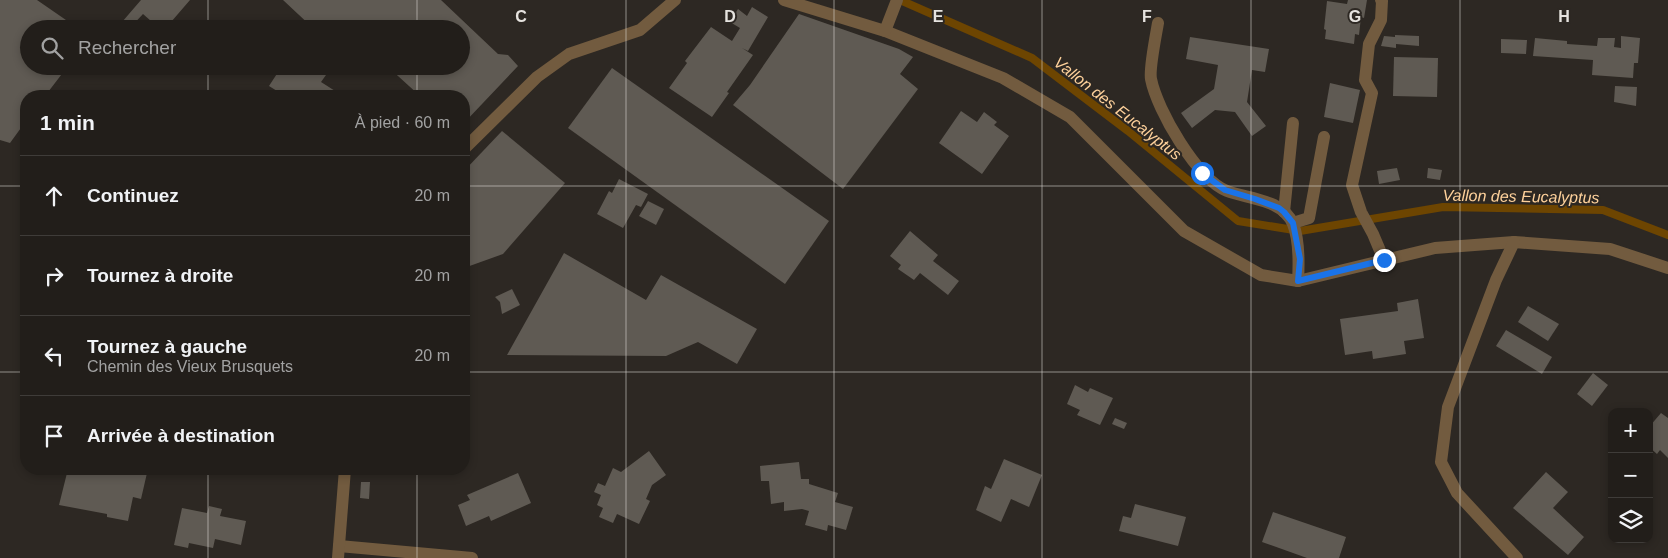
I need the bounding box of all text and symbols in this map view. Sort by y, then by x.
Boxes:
text: C [515,8,527,25]
text: D [724,8,736,25]
text: E [933,8,944,25]
text: F [1142,8,1152,25]
text: G [1349,8,1361,25]
text: H [1558,8,1570,25]
search box [20,20,470,75]
icon: search [38,34,66,62]
text: Rechercher [78,37,176,58]
water label: Vallon des Eucalyptus [1051,53,1185,163]
text: 1 min [40,111,95,134]
text: À pied · 60 m [355,114,450,131]
route start [1191,162,1214,185]
icon: ahead [40,182,68,210]
text: Continuez [87,185,179,206]
text: 20 m [414,187,450,204]
water label: Vallon des Eucalyptus [1442,187,1600,206]
route end [1373,249,1396,272]
icon: right [40,262,68,290]
text: Tournez à droite [87,265,233,286]
text: 20 m [414,267,450,284]
text: Tournez à gauche [87,336,247,357]
icon: left [40,342,68,370]
text: 20 m [414,347,450,364]
text: Chemin des Vieux Brusquets [87,358,293,375]
map controls [1608,408,1653,543]
button: + [1608,408,1653,453]
icon: arrive [40,422,68,450]
text: Arrivée à destination [87,425,275,446]
button: − [1608,453,1653,498]
button: layers [1608,498,1653,543]

